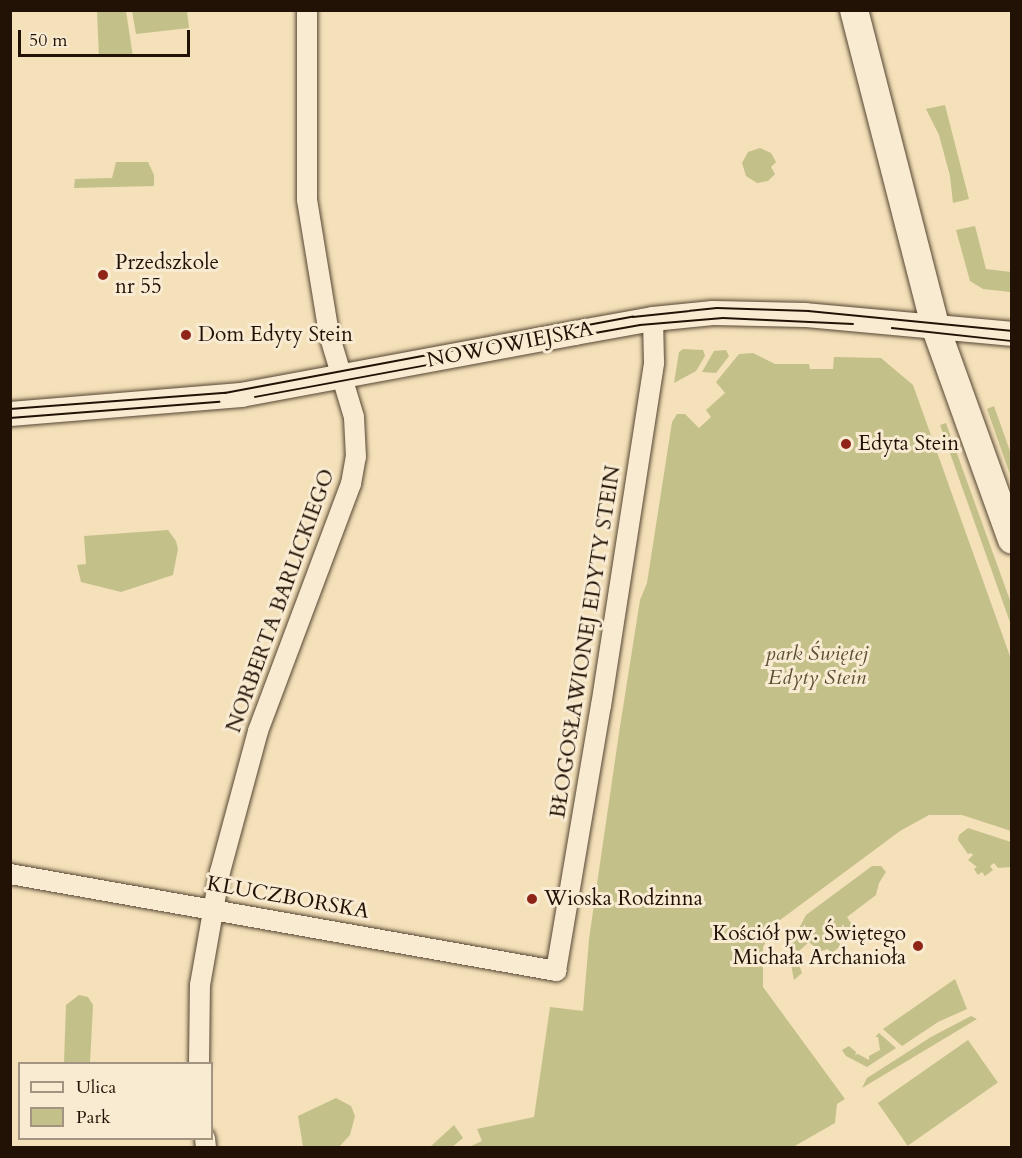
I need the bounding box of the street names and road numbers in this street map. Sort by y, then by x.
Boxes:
street label: NOWOWIEJSKA [425,317,595,373]
street label: BŁOGOSŁAWIONEJ EDYTY STEIN [546,464,626,820]
street label: NORBERTA BARLICKIEGO [222,466,340,736]
street label: KLUCZBORSKA [205,871,371,925]

